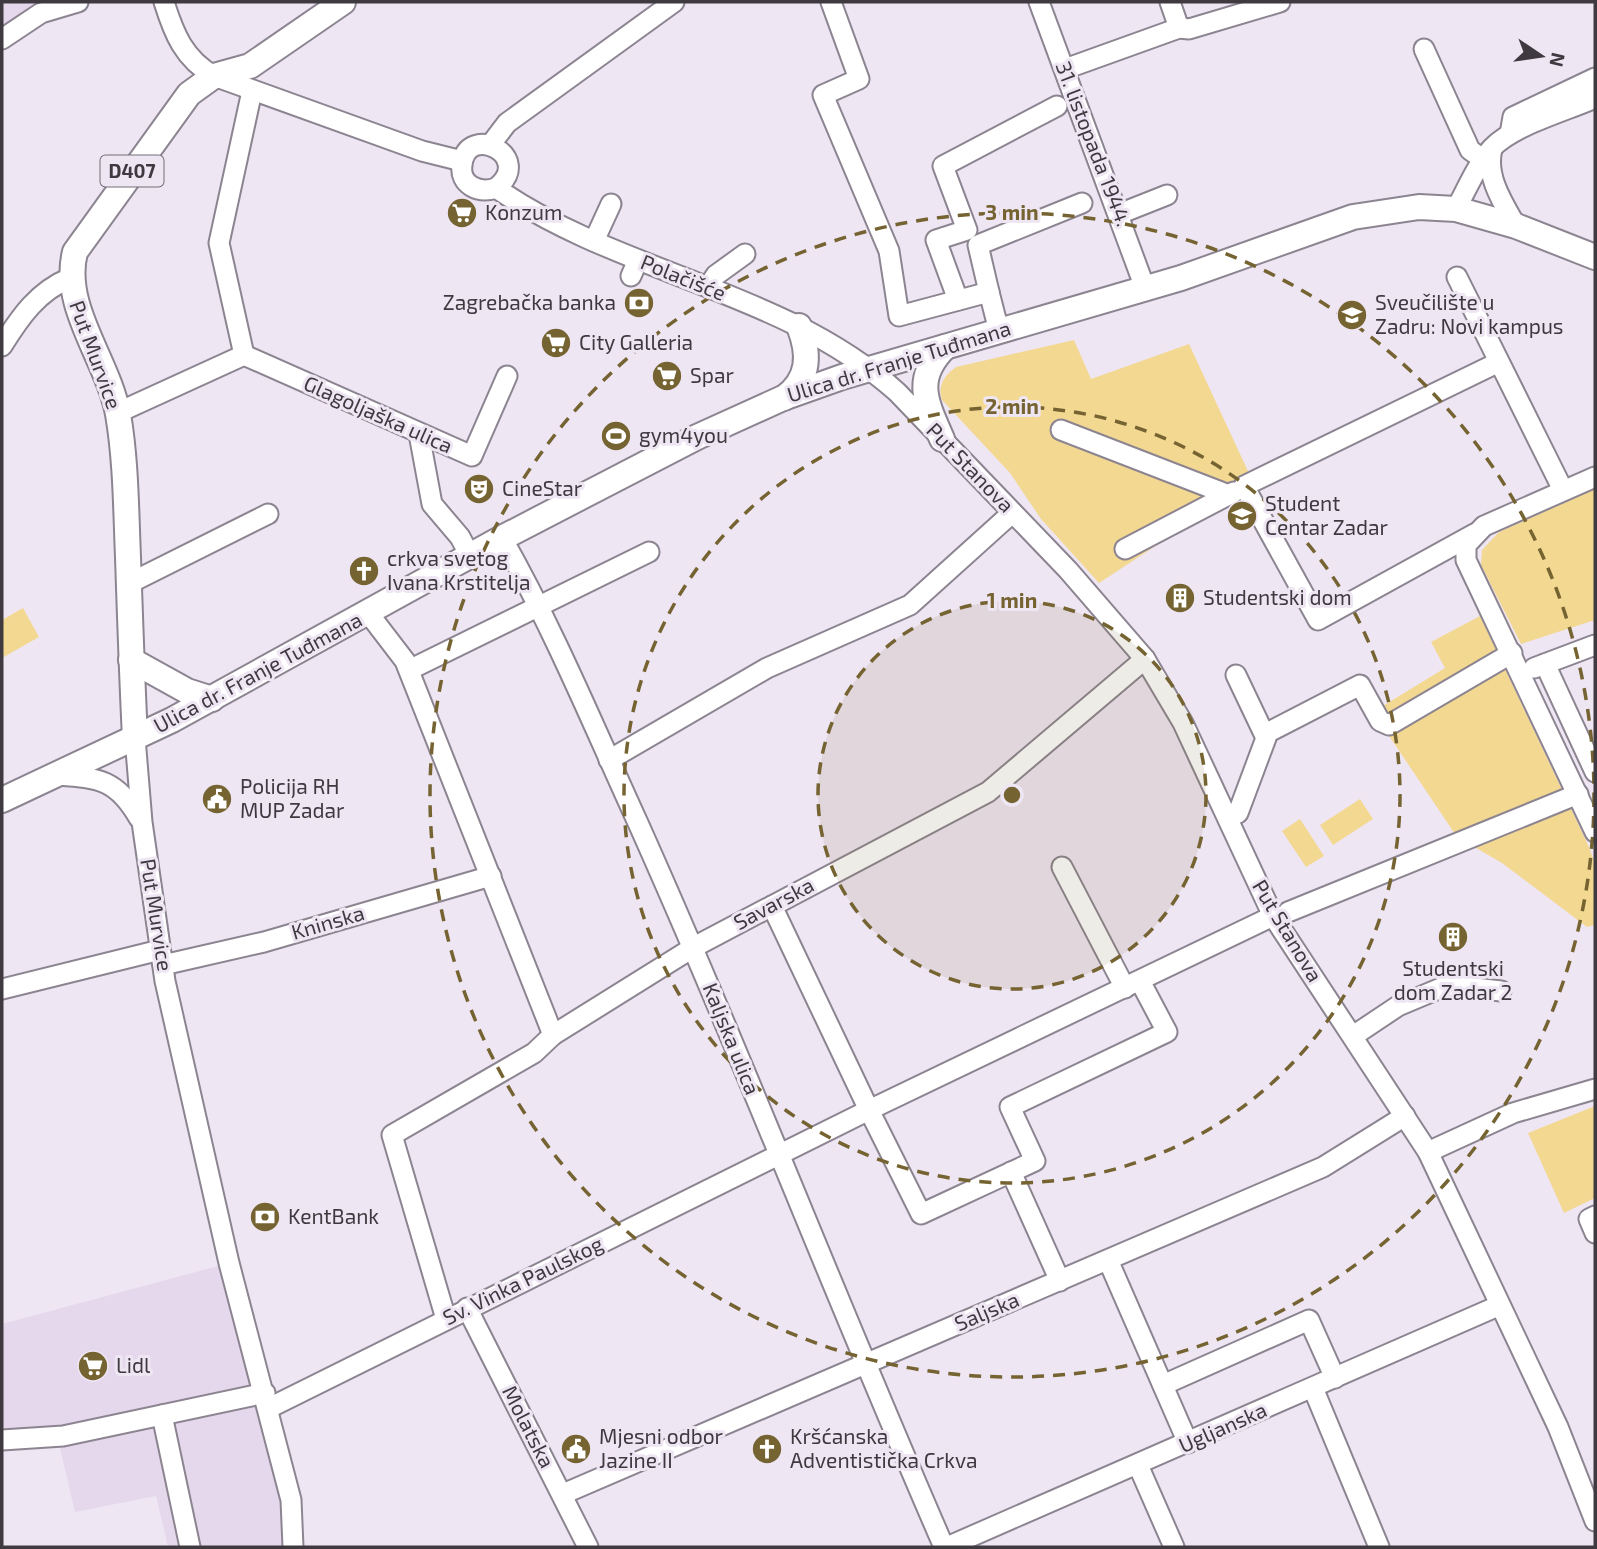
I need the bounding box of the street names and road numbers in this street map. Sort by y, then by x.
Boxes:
street label: 31. listopada 1944. [1051,58,1137,229]
road number: D407 [100,155,164,186]
street label: Polačišće [637,248,730,305]
street label: Put Murvice [65,297,128,412]
street label: Ulica dr. Franje Tuđmana [784,315,1014,407]
street label: Glagoljaška ulica [300,370,457,459]
street label: Put Stanova [922,417,1020,517]
street label: Ulica dr. Franje Tuđmana [149,606,366,738]
street label: Put Murvice [136,857,179,973]
street label: Savarska [729,871,818,934]
street label: Put Stanova [1248,875,1329,986]
street label: Kninska [288,899,367,944]
street label: Kaljska ulica [698,979,766,1098]
street label: Sv. Vinka Paulskog [438,1230,607,1329]
street label: Saljska [950,1286,1023,1336]
street label: Molatska [498,1381,561,1472]
street label: Ugljanska [1175,1396,1271,1458]

